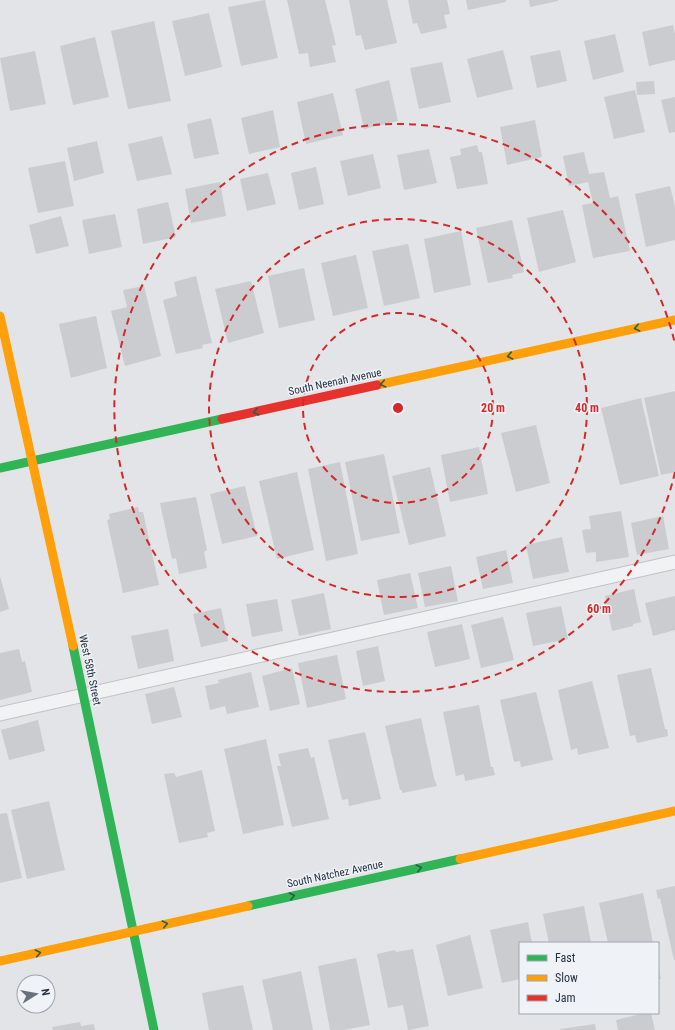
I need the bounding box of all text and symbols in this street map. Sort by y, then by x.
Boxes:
one-way arrow [634,323,640,331]
one-way arrow [507,351,513,359]
street label: South Neenah Avenue [287,366,383,398]
one-way arrow [380,379,386,387]
centre of rings [391,401,405,415]
text: 20 m [481,401,505,415]
text: 40 m [575,401,599,415]
one-way arrow [253,407,259,415]
text: 60 m [587,602,611,616]
street label: West 58th Street [76,633,104,707]
street label: South Natchez Avenue [286,858,384,890]
one-way arrow [416,865,422,873]
one-way arrow [289,893,295,901]
one-way arrow [162,921,168,929]
legend [519,942,659,1014]
one-way arrow [35,949,41,957]
text: Fast [555,951,576,965]
text: Slow [555,971,578,985]
north arrow [16,974,56,1014]
text: N [38,988,52,997]
text: Jam [555,991,576,1005]

